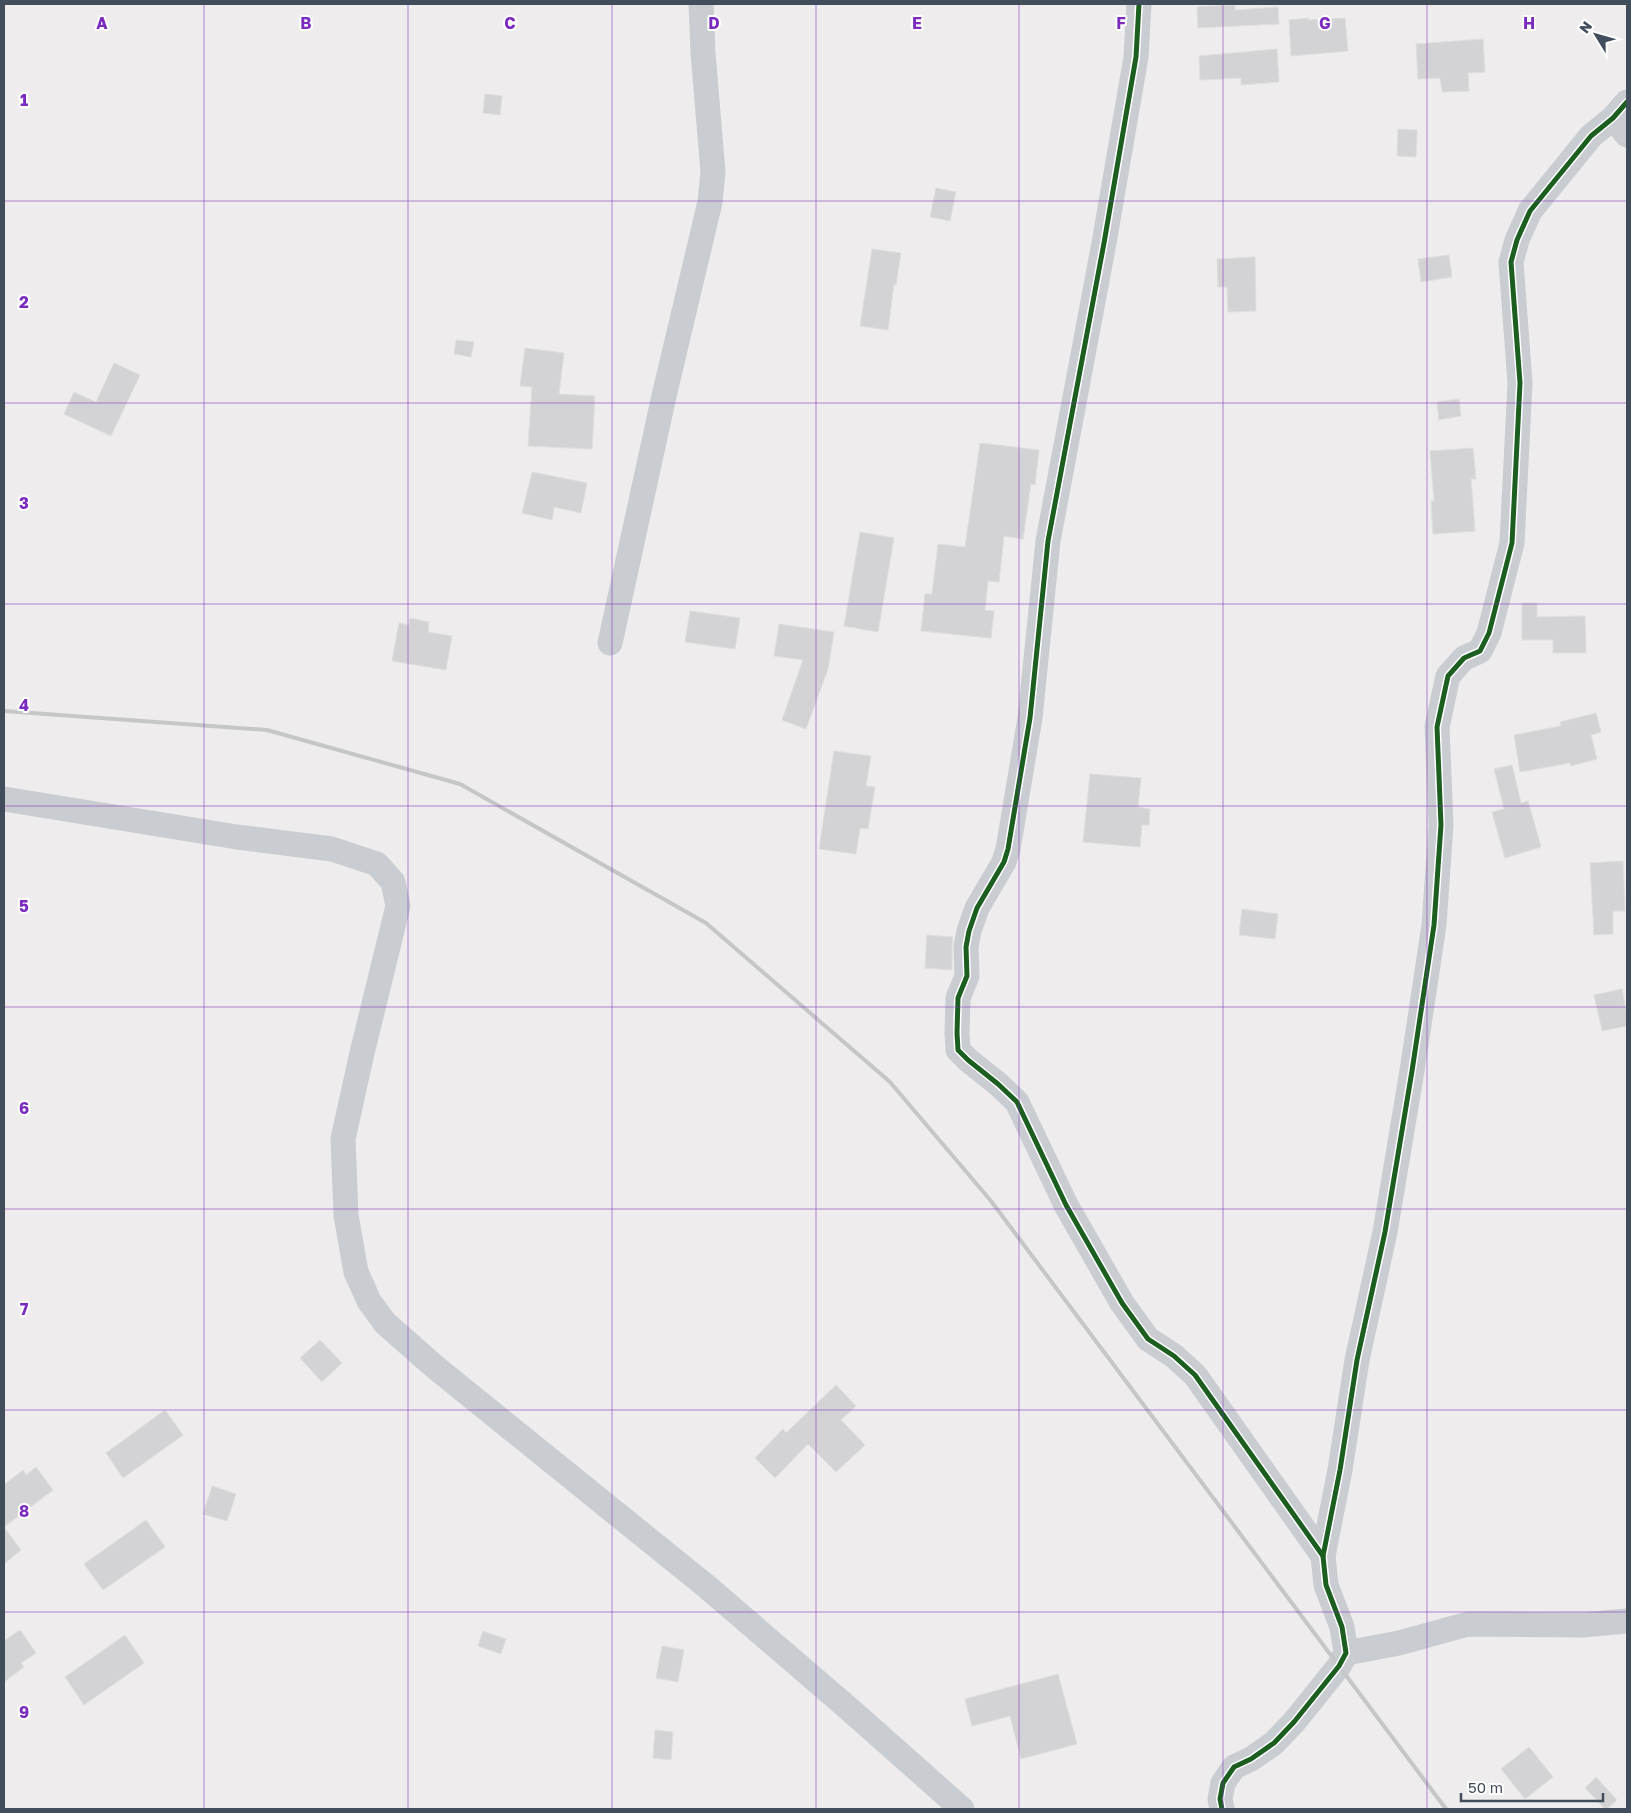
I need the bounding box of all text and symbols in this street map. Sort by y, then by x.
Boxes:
north arrow [1571,10,1621,60]
text: A [96,13,108,33]
text: B [300,13,312,33]
text: C [504,13,516,33]
text: D [708,13,720,33]
text: E [912,13,922,33]
text: F [1116,13,1126,33]
text: G [1319,13,1331,33]
text: H [1523,13,1535,33]
text: N [1575,18,1595,36]
text: 1 [20,90,28,110]
text: 2 [19,292,29,312]
text: 3 [19,493,29,513]
text: 4 [19,695,29,715]
text: 5 [19,896,29,916]
text: 6 [19,1098,29,1118]
text: 7 [20,1299,29,1319]
text: 8 [19,1501,29,1521]
text: 9 [19,1702,29,1722]
scale bar [1461,1770,1604,1802]
text: 50 m [1468,1778,1503,1796]

